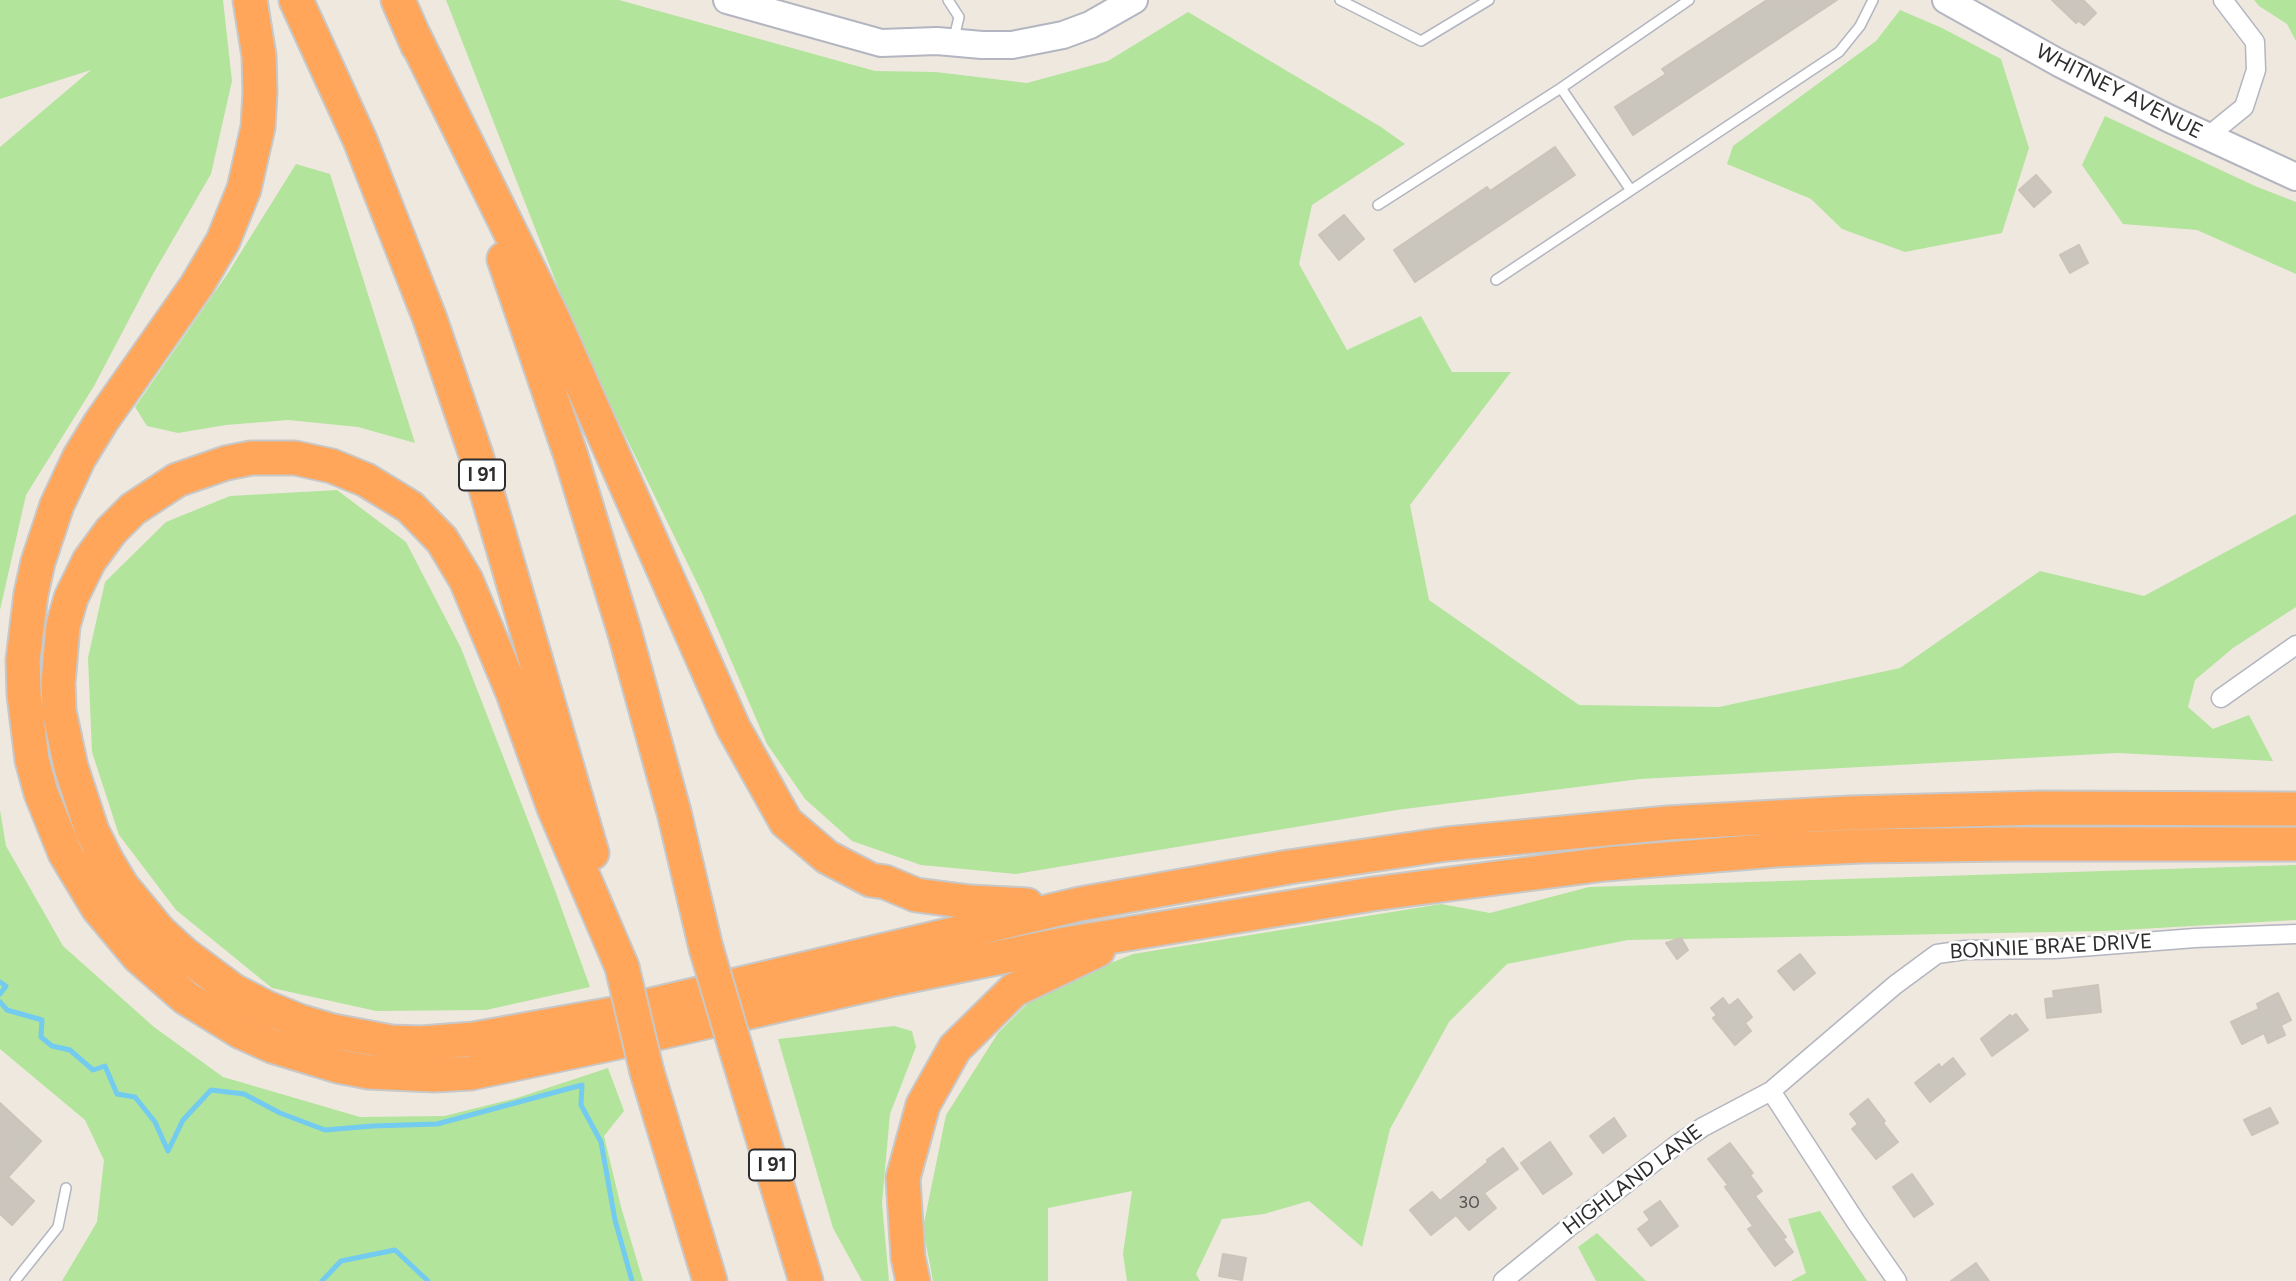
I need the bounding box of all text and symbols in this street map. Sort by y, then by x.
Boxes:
street label: WHITNEY AVENUE [2031,39,2207,145]
road number: I 91 [459,460,505,490]
street label: BONNIE BRAE DRIVE [1949,929,2153,965]
street label: HIGHLAND LANE [1558,1119,1708,1241]
road number: I 91 [749,1149,795,1180]
house number: 30 [1458,1192,1480,1214]

